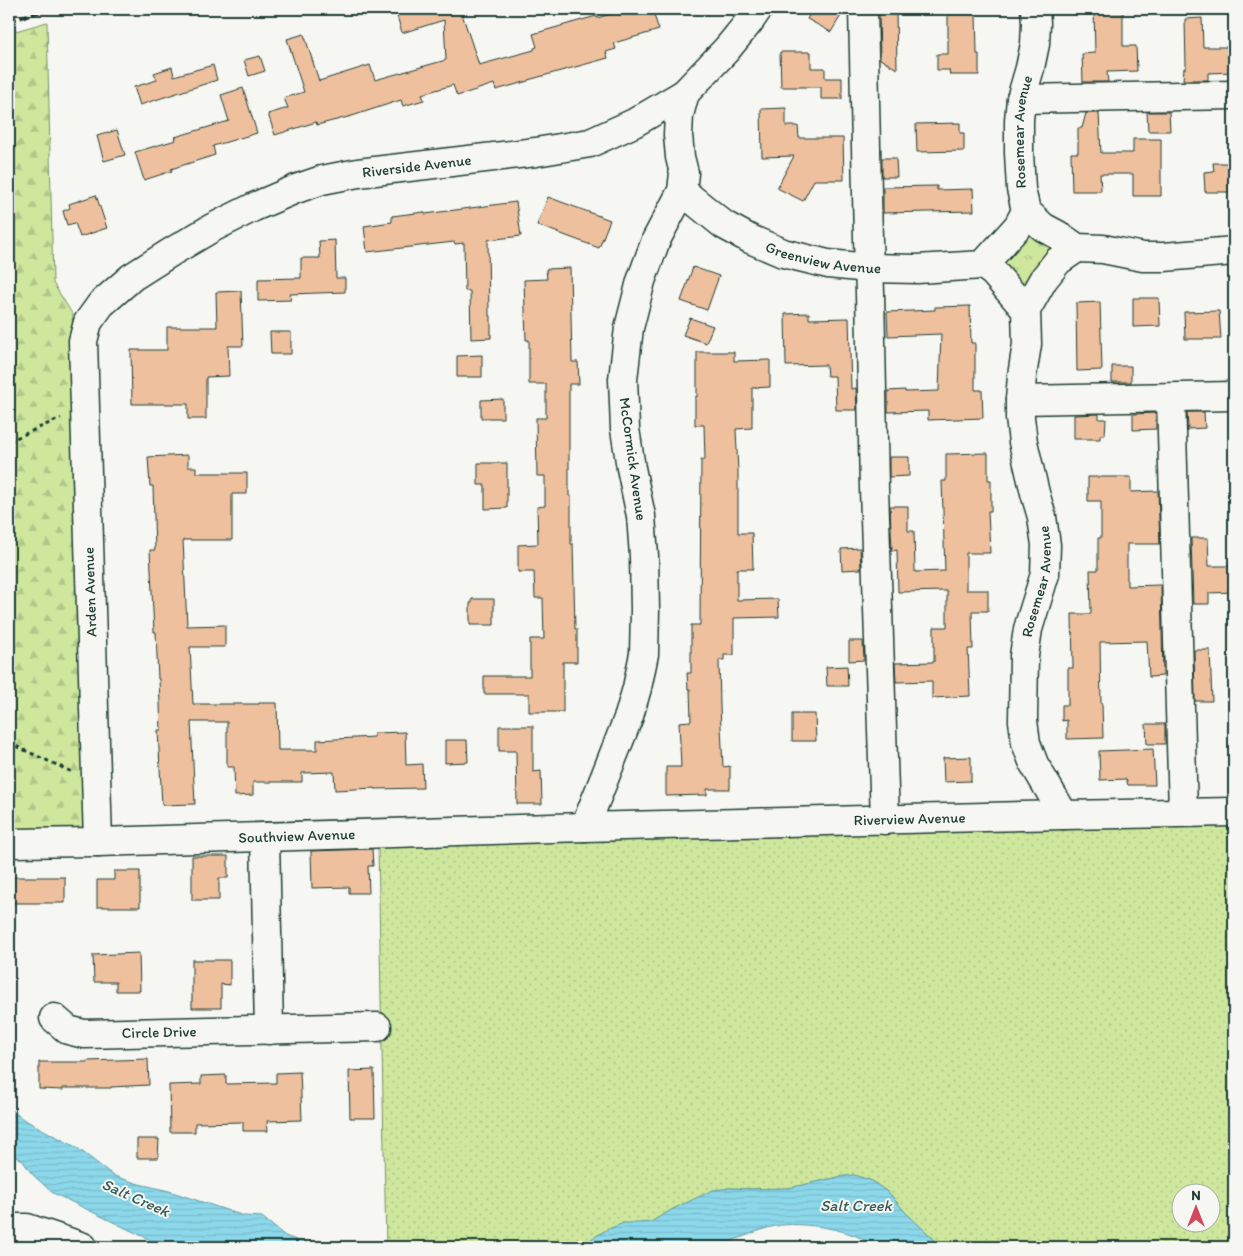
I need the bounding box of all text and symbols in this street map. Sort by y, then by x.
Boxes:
street label: Rosemear Avenue [1010,73,1036,189]
street label: Riverside Avenue [361,151,472,181]
street label: Greenview Avenue [763,238,881,277]
street label: McCormick Avenue [615,396,651,522]
street label: Rosemear Avenue [1018,525,1055,638]
street label: Arden Avenue [79,547,101,637]
street label: Riverview Avenue [854,808,966,829]
street label: Southview Avenue [238,825,356,847]
street label: Circle Drive [121,1022,197,1042]
water label: Salt Creek [99,1174,173,1221]
north arrow [1170,1184,1220,1234]
text: N [1191,1187,1201,1204]
water label: Salt Creek [820,1196,893,1215]

